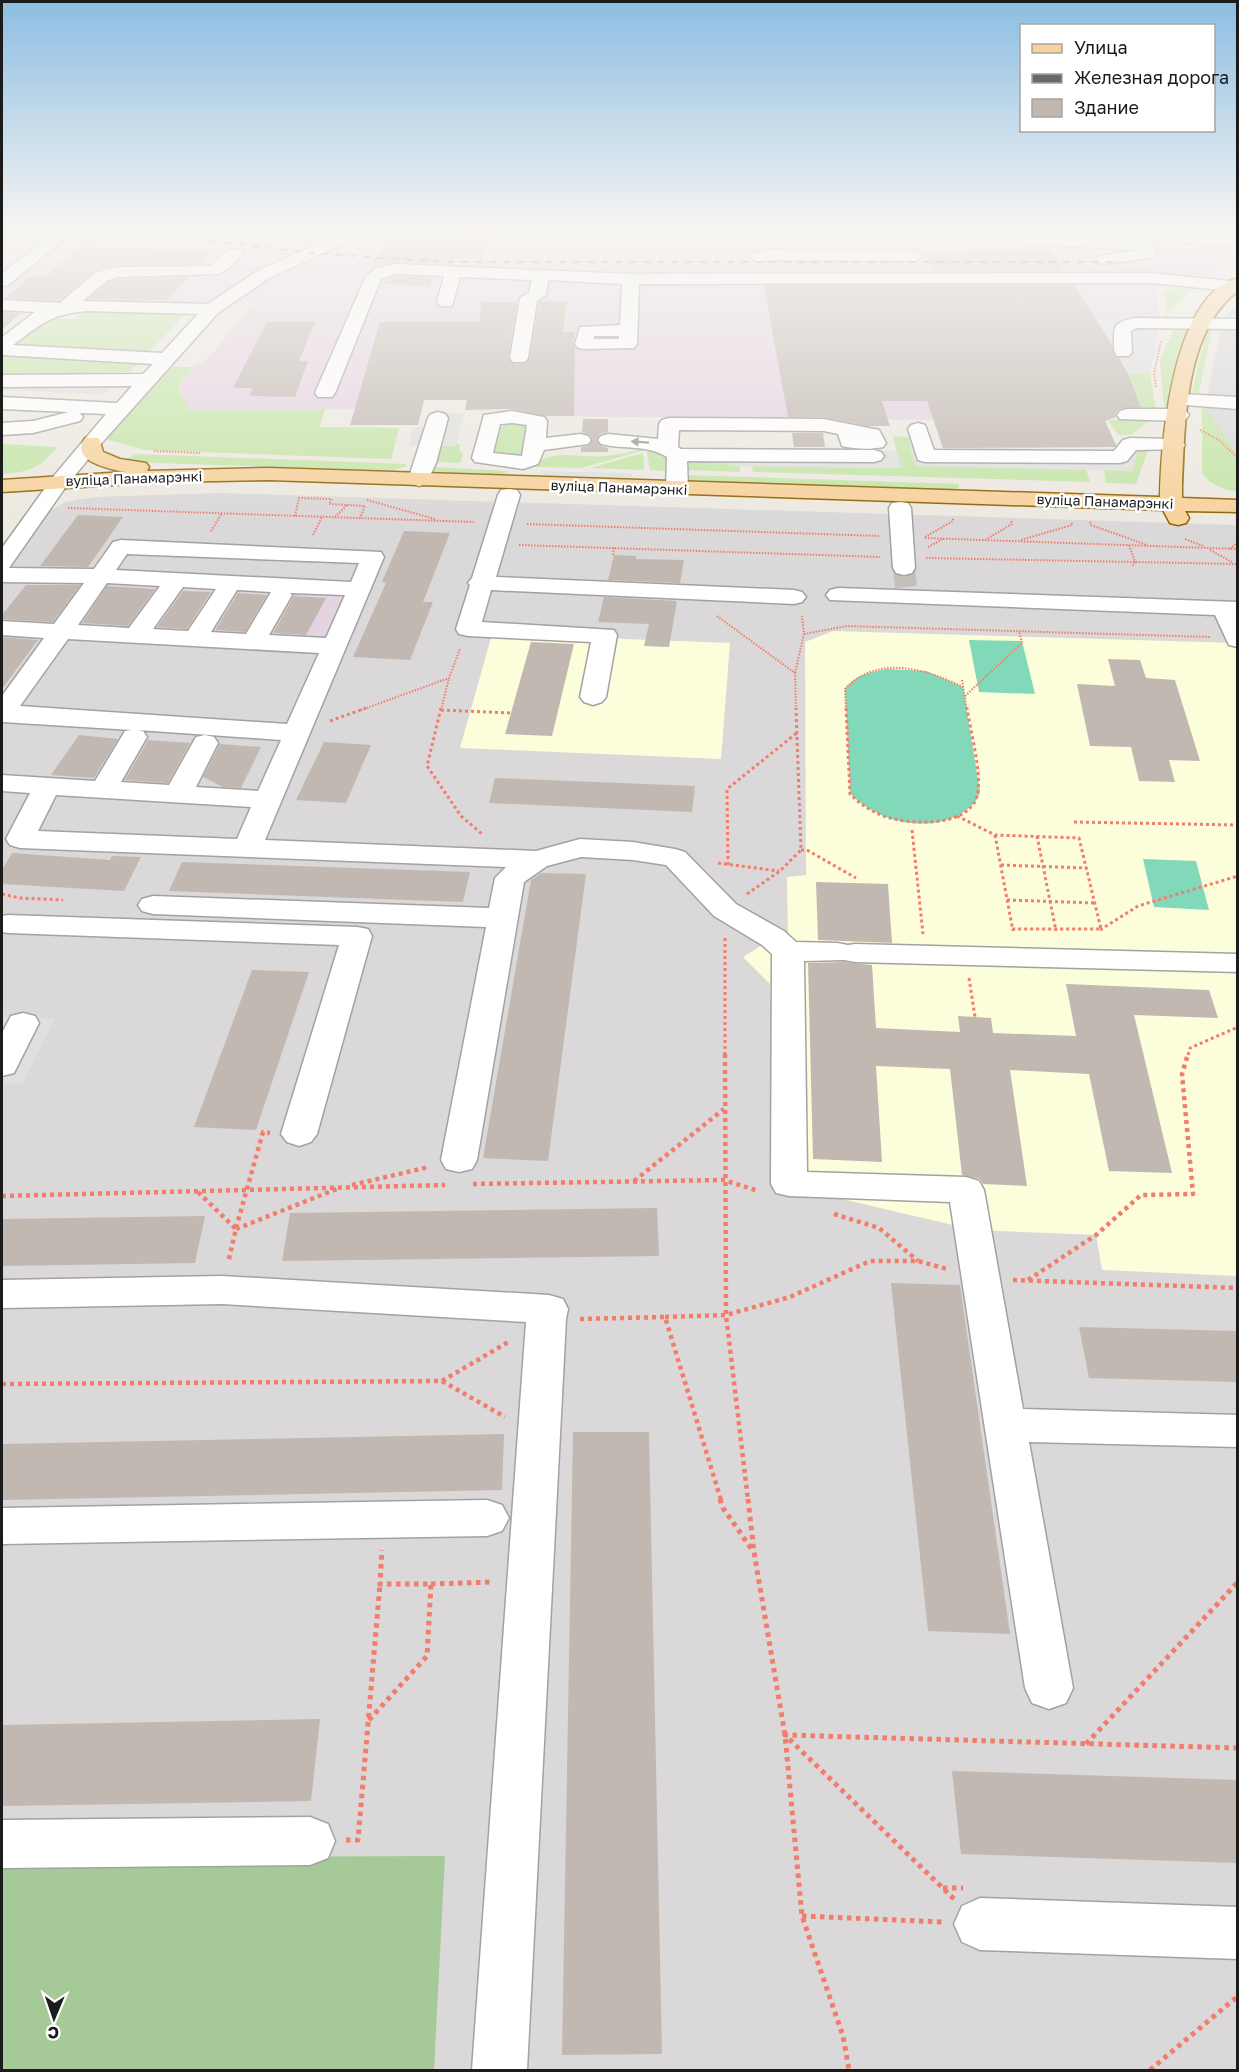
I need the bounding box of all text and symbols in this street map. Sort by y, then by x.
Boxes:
legend [1020,24,1215,132]
text: Улица [1074,36,1128,58]
text: Железная дорога [1074,66,1229,88]
text: Здание [1074,96,1139,118]
one-way arrow [631,437,650,447]
street label: вуліца Панамарэнкі [65,467,203,489]
street label: вуліца Панамарэнкі [550,476,688,498]
street label: вуліца Панамарэнкі [1036,490,1174,512]
north arrow [24,1988,84,2048]
text: С [47,2023,60,2043]

